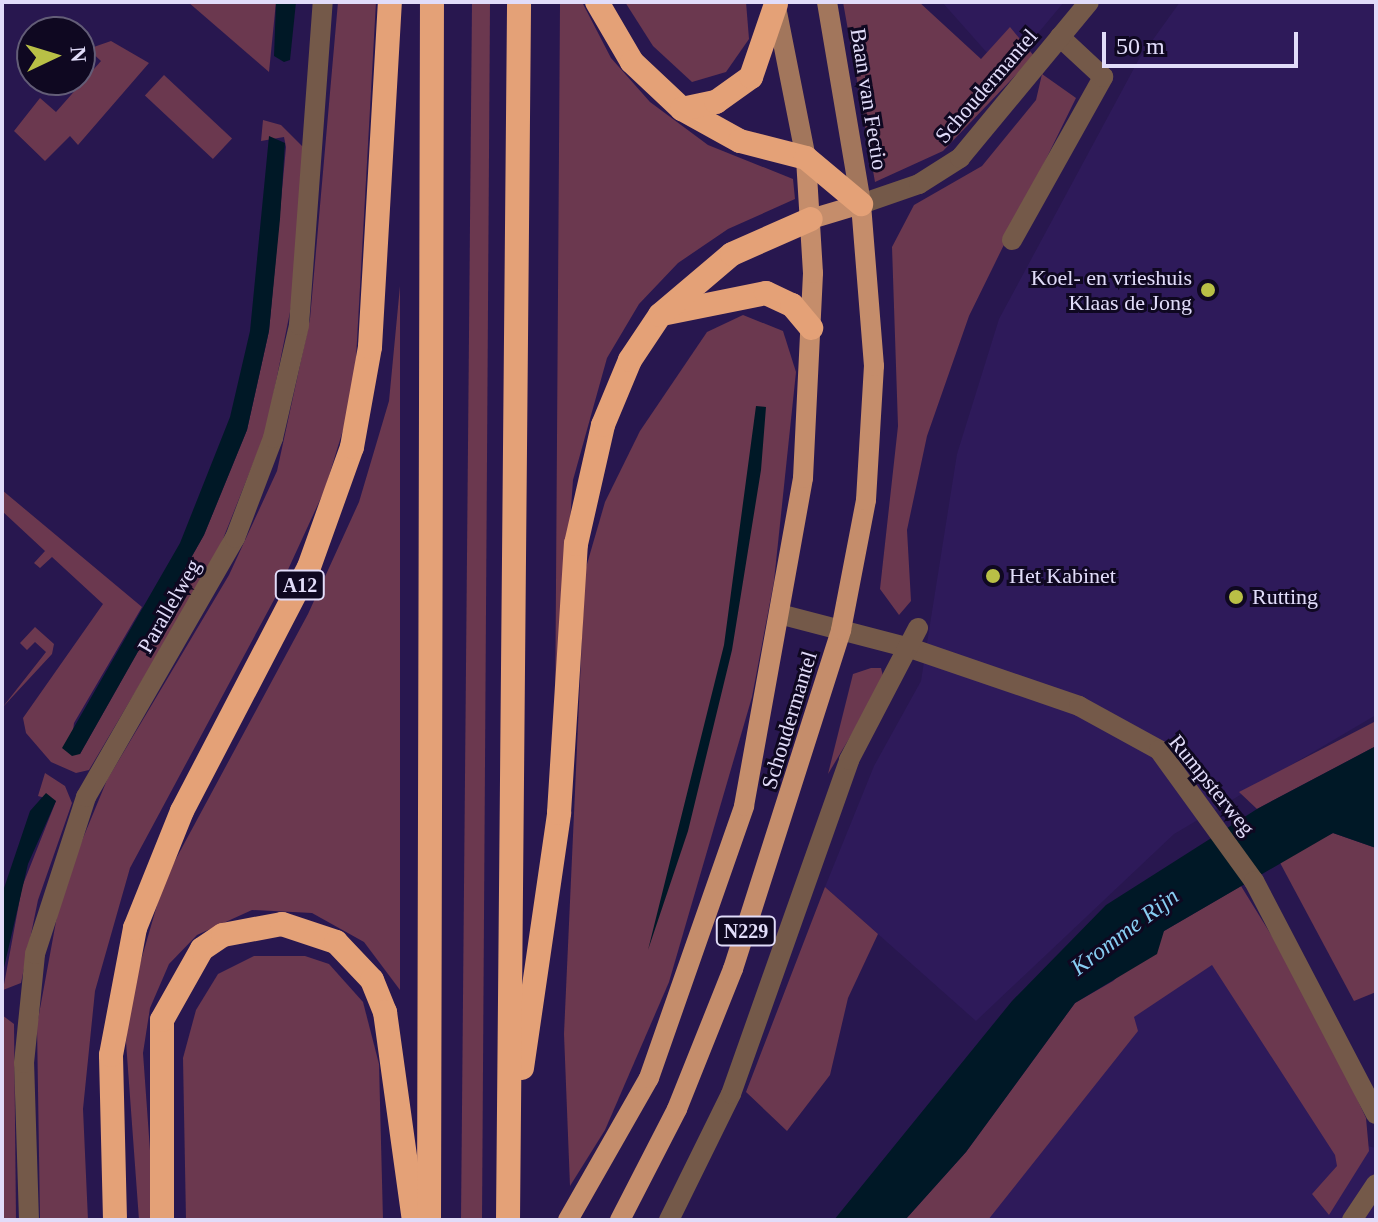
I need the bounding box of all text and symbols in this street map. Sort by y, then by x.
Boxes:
north arrow [16,16,96,96]
scale bar [1106,16,1302,66]
street label: Schoudermantel [929,23,1043,149]
street label: Baan van Fectio [845,26,893,172]
text: 50 m [1116,33,1165,59]
text: N [65,46,91,63]
place label: Koel- en vrieshuis Klaas de Jong [1031,264,1192,316]
marker: Koel- en vrieshuis Klaas de Jong [1199,281,1217,299]
street label: Parallelweg [132,554,206,658]
place label: Het Kabinet [1009,563,1116,589]
marker: Het Kabinet [984,567,1002,585]
road number: A12 [274,569,326,601]
place label: Rutting [1252,584,1318,610]
marker: Rutting [1227,588,1245,606]
street label: Schoudermantel [755,648,823,792]
street label: Rumpsterweg [1163,729,1261,841]
water label: Kromme Rijn [1065,882,1185,982]
road number: N229 [714,915,778,947]

